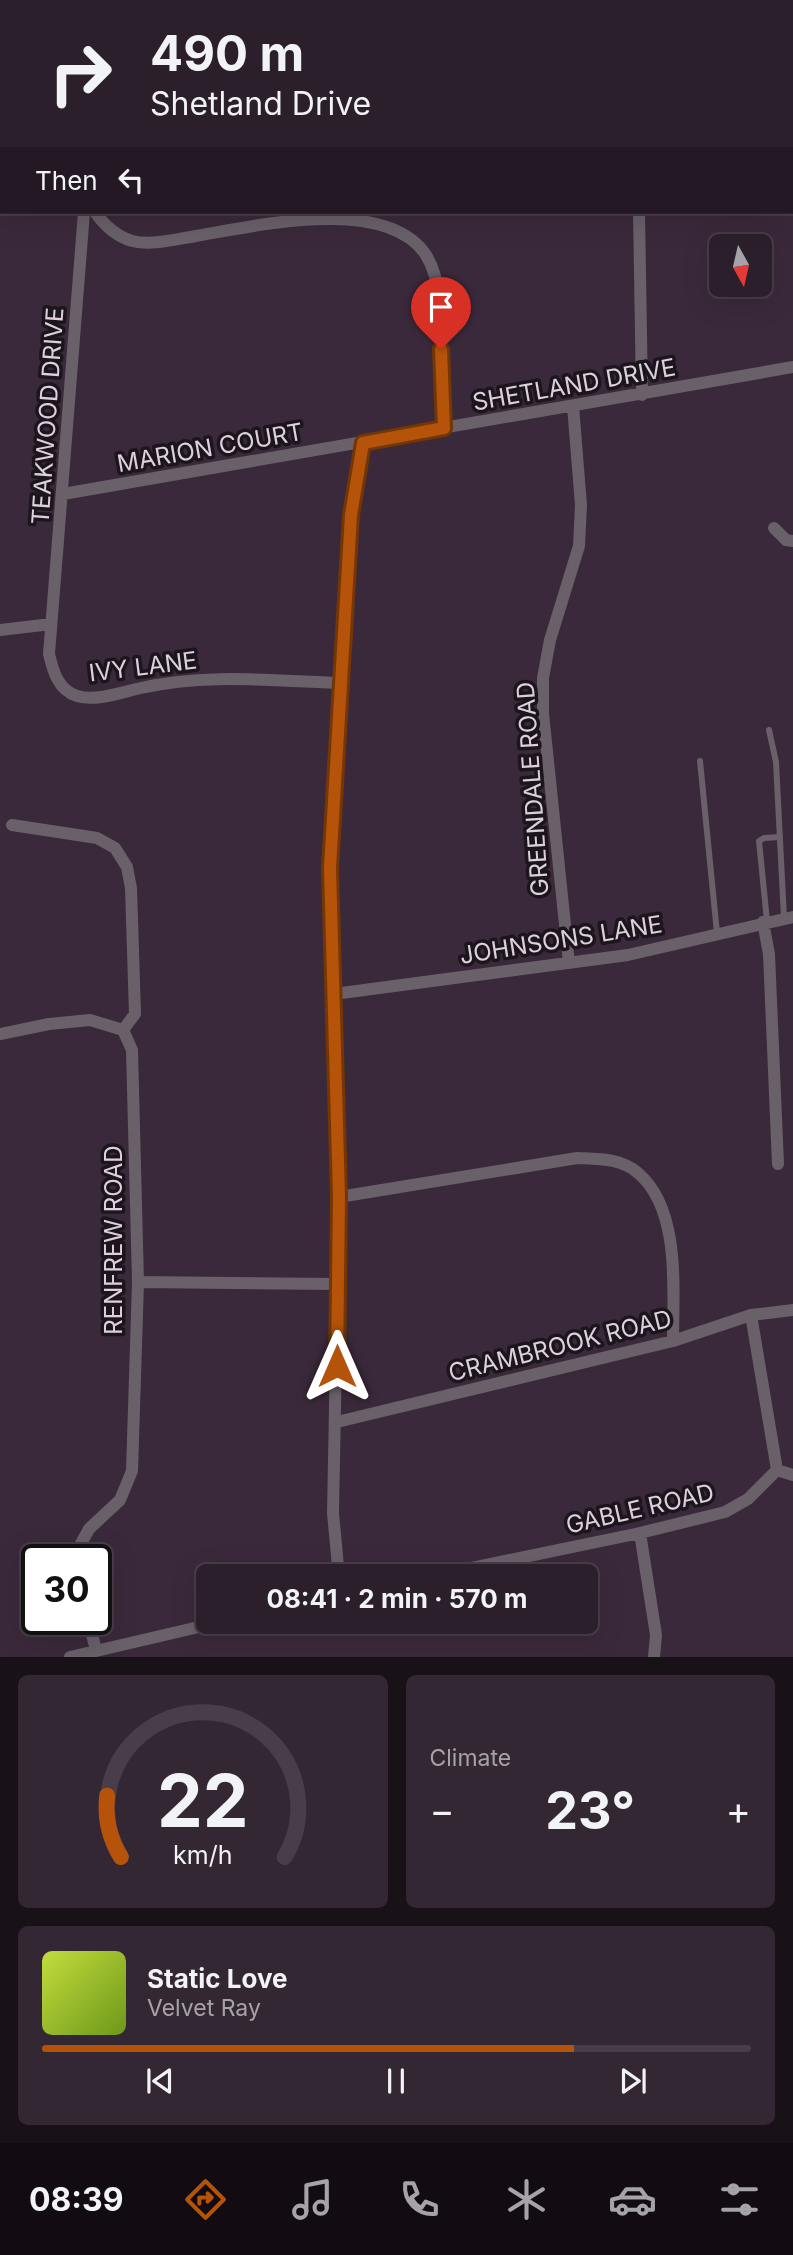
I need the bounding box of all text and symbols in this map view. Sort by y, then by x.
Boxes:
text: 490 m [150,24,304,83]
icon: right [35,28,126,119]
text: Shetland Drive [150,84,371,123]
icon: left [112,161,150,199]
text: Then [35,165,98,196]
north arrow [709,234,772,298]
map controls [709,234,772,297]
pin [411,277,471,349]
icon: arrive [422,288,460,326]
street label: TEAKWOOD DRIVE [25,307,70,525]
street label: SHETLAND DRIVE [470,352,678,417]
street label: MARION COURT [115,417,305,478]
street label: IVY LANE [87,645,199,688]
street label: GREENDALE ROAD [511,681,554,897]
street label: JOHNSONS LANE [458,909,664,970]
street label: RENFREW ROAD [99,1145,128,1335]
street label: CRAMBROOK ROAD [445,1304,674,1387]
position arrow [300,1329,374,1403]
street label: GABLE ROAD [563,1477,717,1540]
speed limit sign: 30 [21,1544,112,1635]
text: 08:41 · 2 min · 570 m [266,1583,528,1614]
text: Climate [430,1744,511,1772]
text: 22 [157,1757,249,1846]
text: 23° [545,1779,635,1842]
text: − [430,1787,455,1833]
text: + [726,1787,751,1833]
text: km/h [173,1840,232,1870]
text: Static Love [147,1963,288,1994]
text: Velvet Ray [147,1994,261,2022]
icon: previous [141,2062,179,2100]
icon: pause [377,2062,415,2100]
icon: next [614,2062,652,2100]
icon: directions [181,2175,230,2224]
icon: music [288,2175,337,2224]
icon: phone [395,2175,444,2224]
icon: climate [502,2175,551,2224]
icon: car [608,2175,657,2224]
icon: filters [715,2175,764,2224]
text: 08:39 [29,2180,123,2219]

